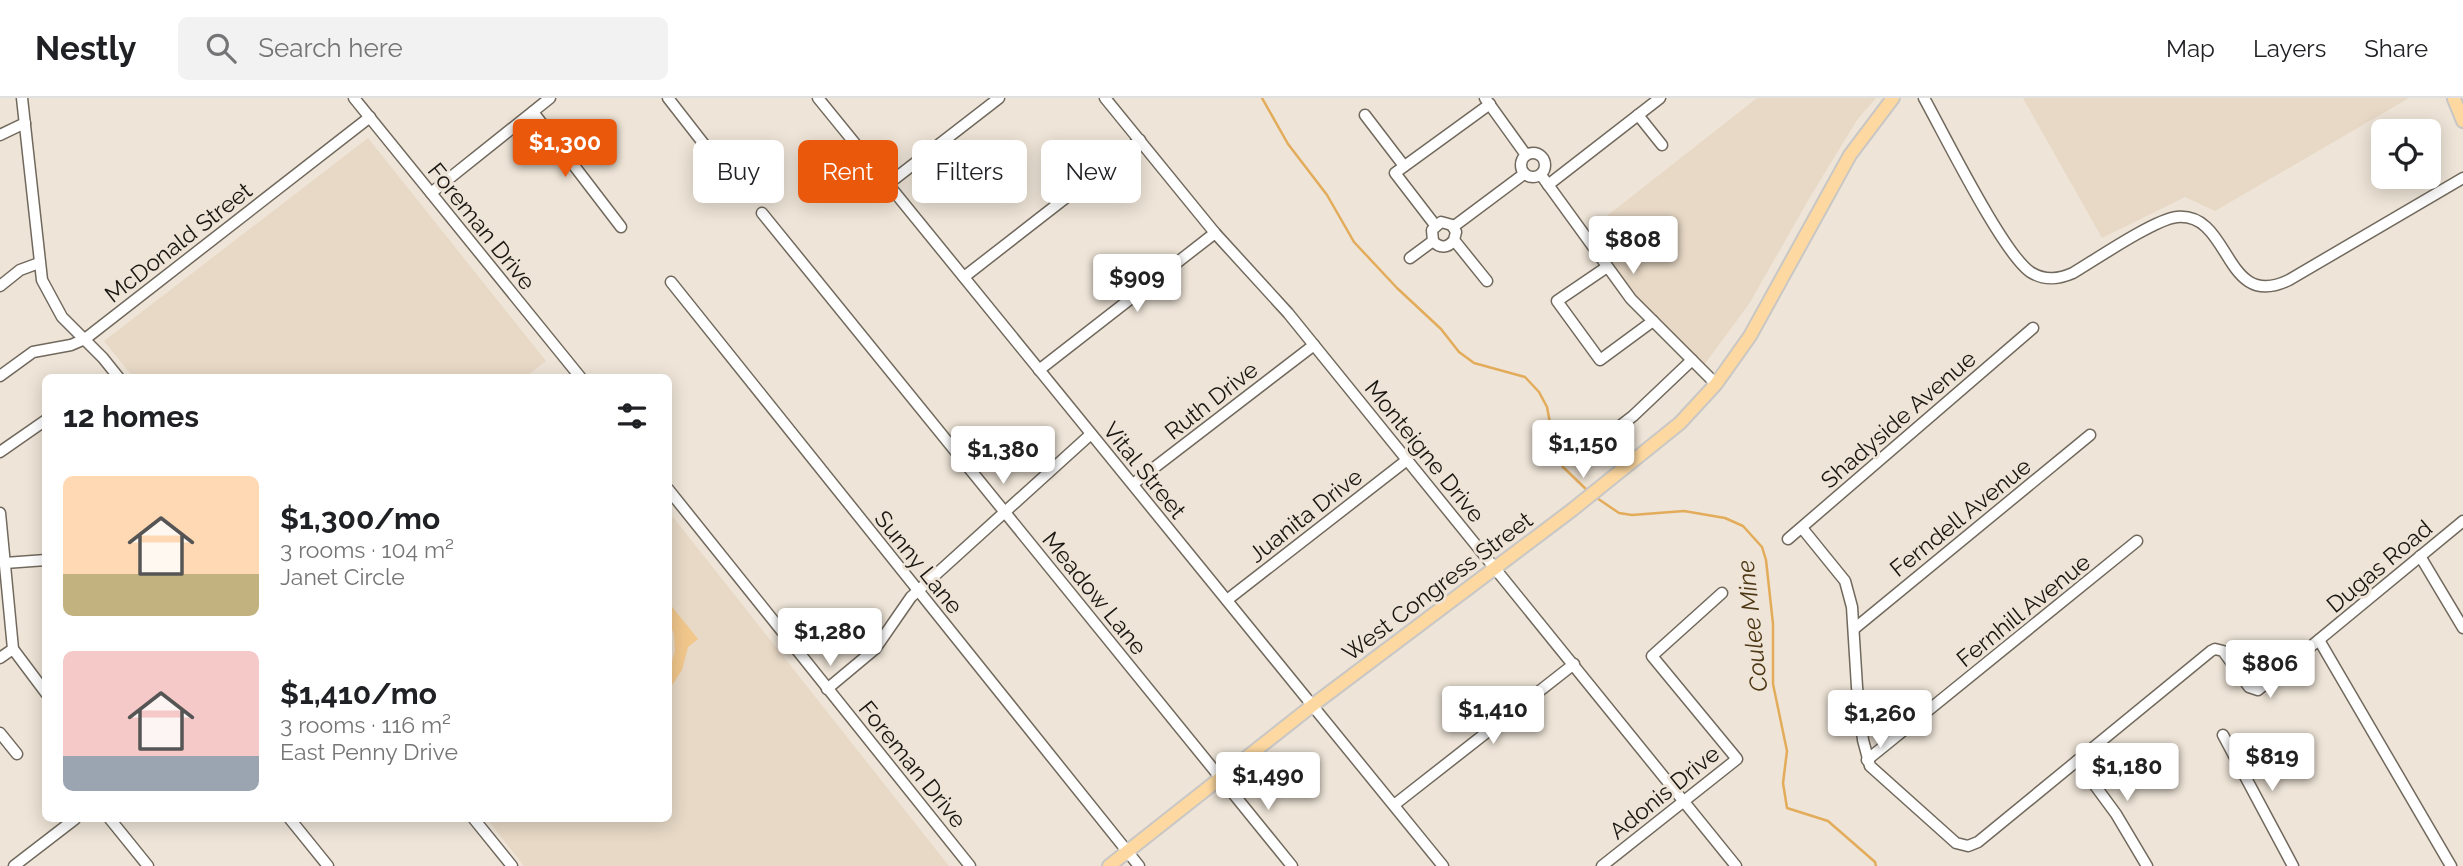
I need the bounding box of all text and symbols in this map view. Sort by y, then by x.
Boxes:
search box [178,17,668,80]
text: Nestly [35,29,136,68]
icon: search [202,29,240,67]
text: Search here [258,33,403,63]
text: Map [2166,34,2215,63]
text: Layers [2253,34,2326,63]
text: Share [2364,34,2428,63]
map controls [2371,119,2441,189]
button: locate [2371,119,2441,189]
pin: $1,300 [508,120,622,179]
text: $1,300 [529,128,601,155]
chip: Buy [693,140,784,203]
chip: Rent [798,140,898,203]
chip: Filters [912,140,1027,203]
chip: New [1041,140,1141,203]
street label: Foreman Drive [423,157,541,295]
street label: McDonald Street [99,176,257,308]
pin: $808 [1592,216,1674,276]
text: $808 [1605,225,1661,252]
pin: $909 [1096,254,1178,314]
text: $909 [1109,263,1165,290]
street label: Shadyside Avenue [1815,344,1981,494]
street label: Ruth Drive [1159,355,1263,445]
street label: Monteigne Drive [1359,375,1491,527]
icon: filters [613,397,651,435]
text: 12 homes [63,399,199,434]
street label: Vital Street [1098,416,1192,524]
pin: $1,150 [1526,420,1640,480]
pin: $1,380 [946,426,1060,486]
text: $1,150 [1548,429,1618,456]
text: $1,380 [967,435,1039,462]
street label: Ferndell Avenue [1884,452,2036,582]
street label: Juanita Drive [1243,462,1367,568]
text: $1,300/mo [280,501,440,536]
icon: home [119,504,203,588]
street label: Sunny Lane [869,505,969,619]
street label: West Congress Street [1337,506,1538,666]
street label: Dugas Road [2321,514,2437,618]
street label: Meadow Lane [1037,526,1153,660]
text: 3 rooms · 104 m² [280,536,454,563]
street label: Fernhill Avenue [1951,548,2095,672]
water label: Coulee Mine [1731,558,1773,693]
text: Janet Circle [280,563,405,590]
pin: $1,280 [773,608,887,668]
text: $1,280 [794,617,866,644]
pin: $806 [2229,640,2311,700]
text: $806 [2242,649,2298,676]
text: $1,410/mo [280,676,437,711]
icon: home [119,679,203,763]
pin: $1,410 [1436,686,1550,746]
pin: $1,260 [1823,690,1937,750]
street label: Foreman Drive [854,695,972,833]
text: $1,410 [1458,695,1528,722]
text: $1,260 [1844,699,1916,726]
text: 3 rooms · 116 m² [280,711,451,738]
pin: $819 [2231,734,2313,793]
text: East Penny Drive [280,738,458,765]
street label: Adonis Drive [1604,740,1724,844]
text: $819 [2245,742,2299,769]
pin: $1,180 [2070,744,2184,803]
pin: $1,490 [1211,752,1325,812]
text: $1,180 [2092,752,2162,779]
text: $1,490 [1232,761,1304,788]

